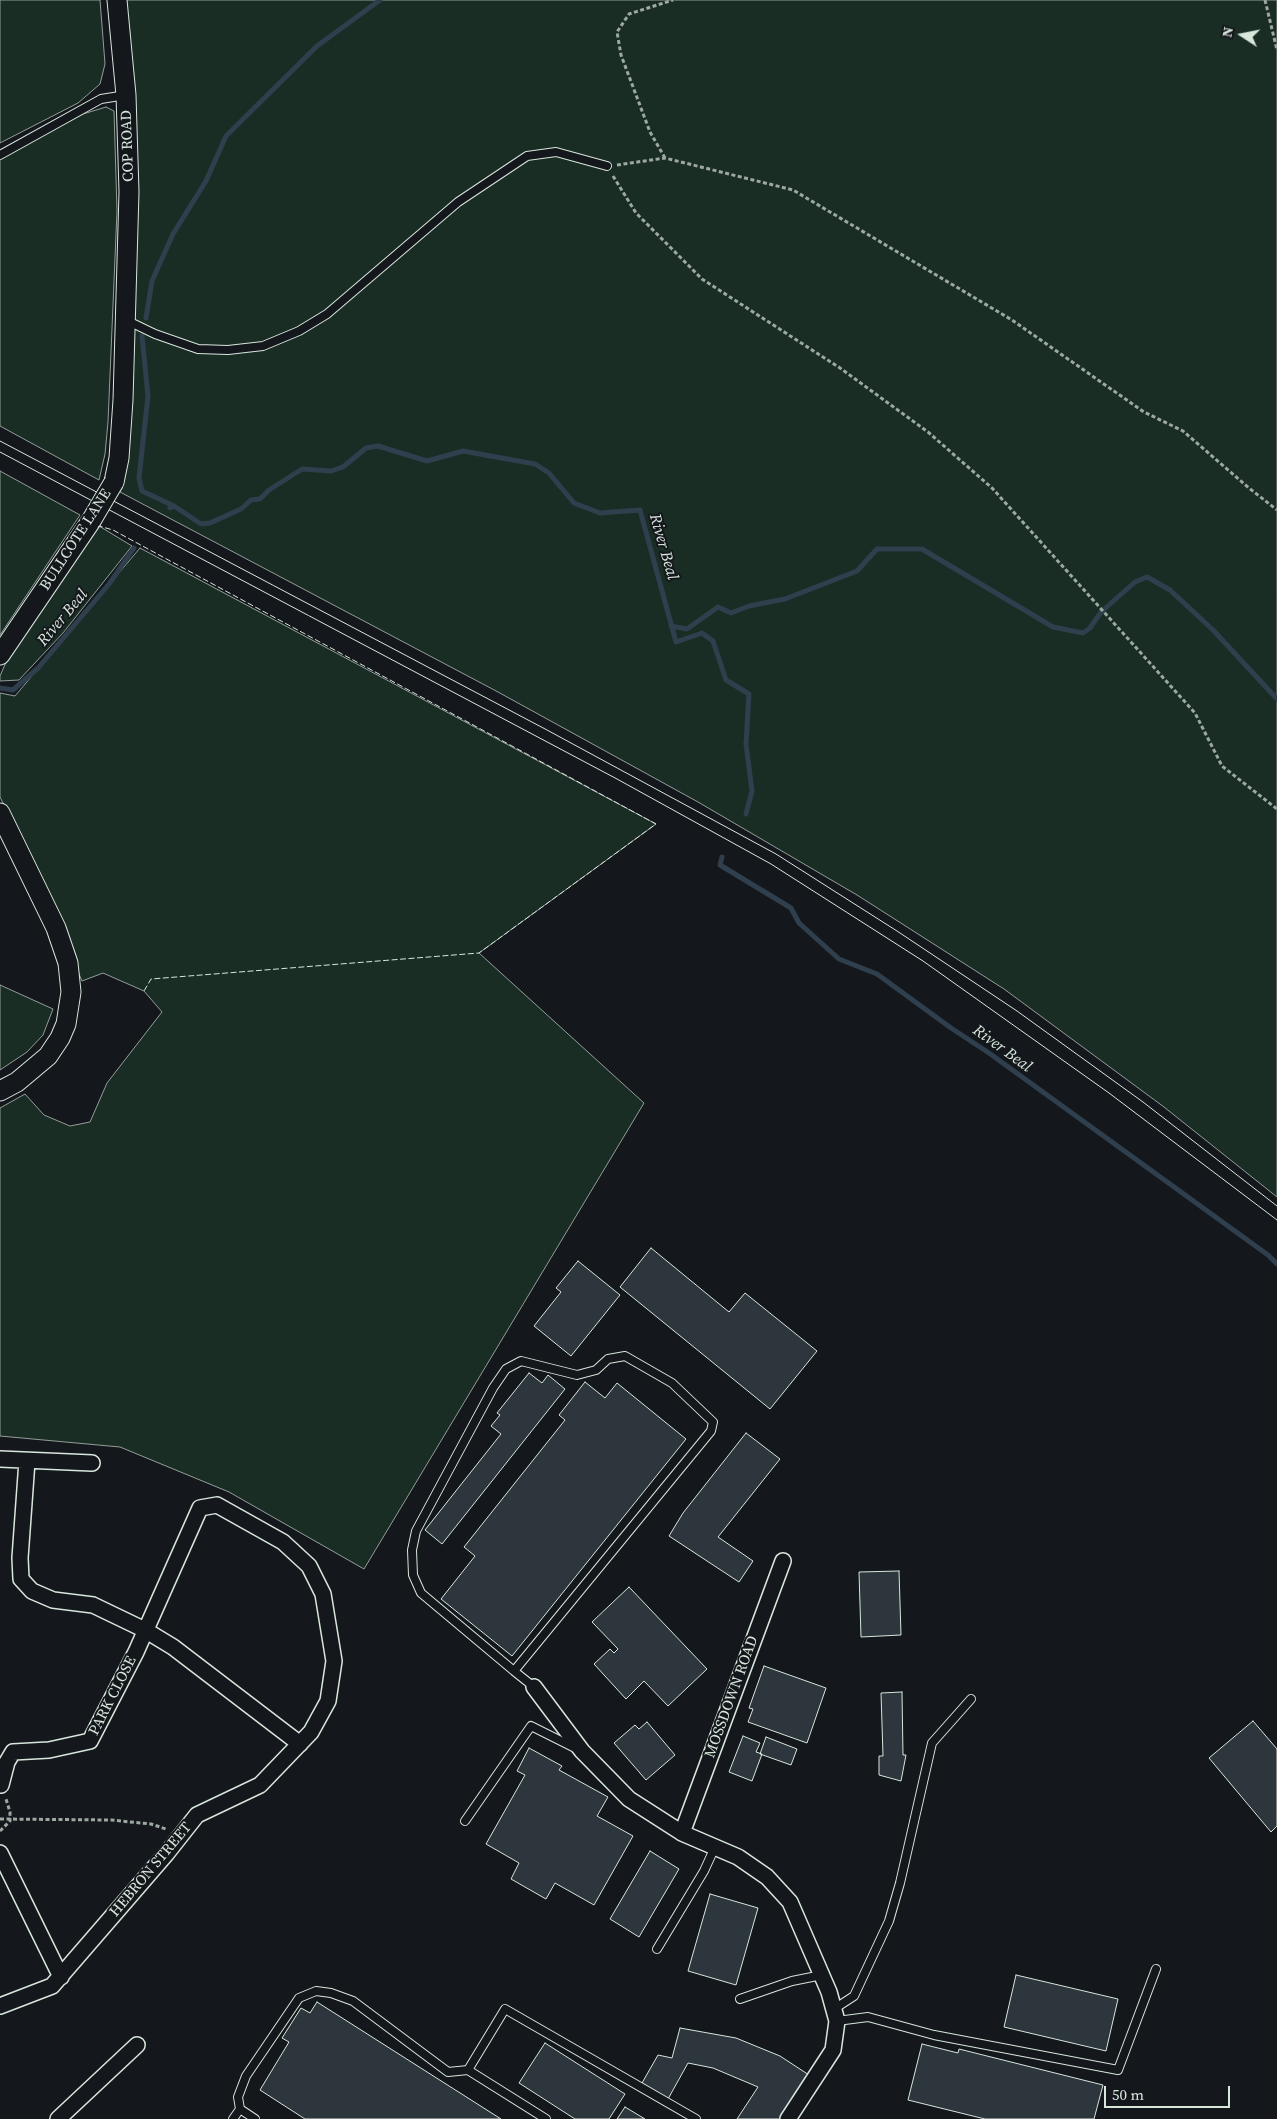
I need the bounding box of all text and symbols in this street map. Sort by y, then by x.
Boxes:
north arrow [1217,10,1267,60]
text: N [1216,25,1238,39]
street label: COP ROAD [118,110,138,182]
street label: BULLCOTE LANE [37,486,115,594]
water label: River Beal [644,512,682,582]
water label: River Beal [34,586,92,650]
water label: River Beal [969,1021,1035,1077]
street label: MOSSDOWN ROAD [702,1634,762,1760]
street label: PARK CLOSE [85,1653,141,1739]
street label: HEBRON STREET [106,1819,196,1921]
scale bar [1107,2076,1233,2108]
text: 50 m [1112,2084,1144,2105]

